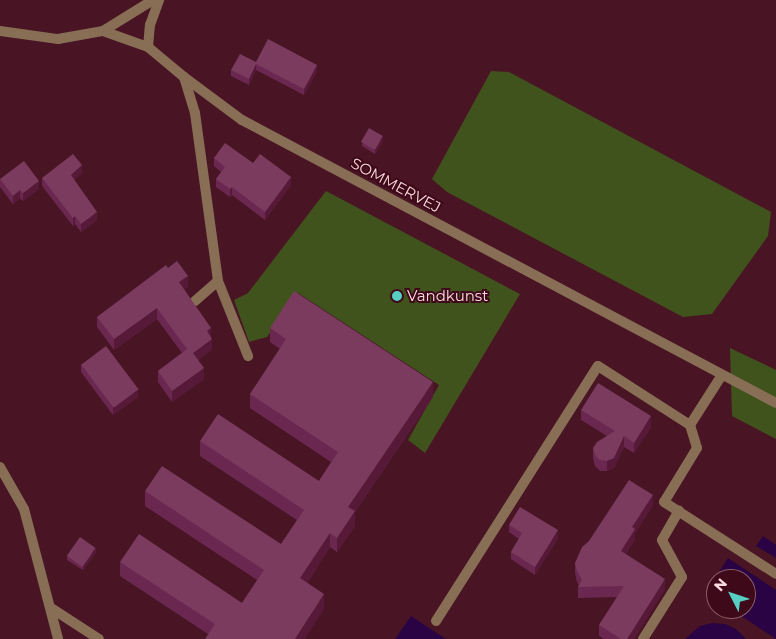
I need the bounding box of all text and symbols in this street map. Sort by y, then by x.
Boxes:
street label: SOMMERVEJ [348,154,444,216]
place label: Vandkunst [407,287,488,305]
marker: Vandkunst [391,290,403,302]
north arrow [706,569,756,619]
text: N [710,575,731,595]

